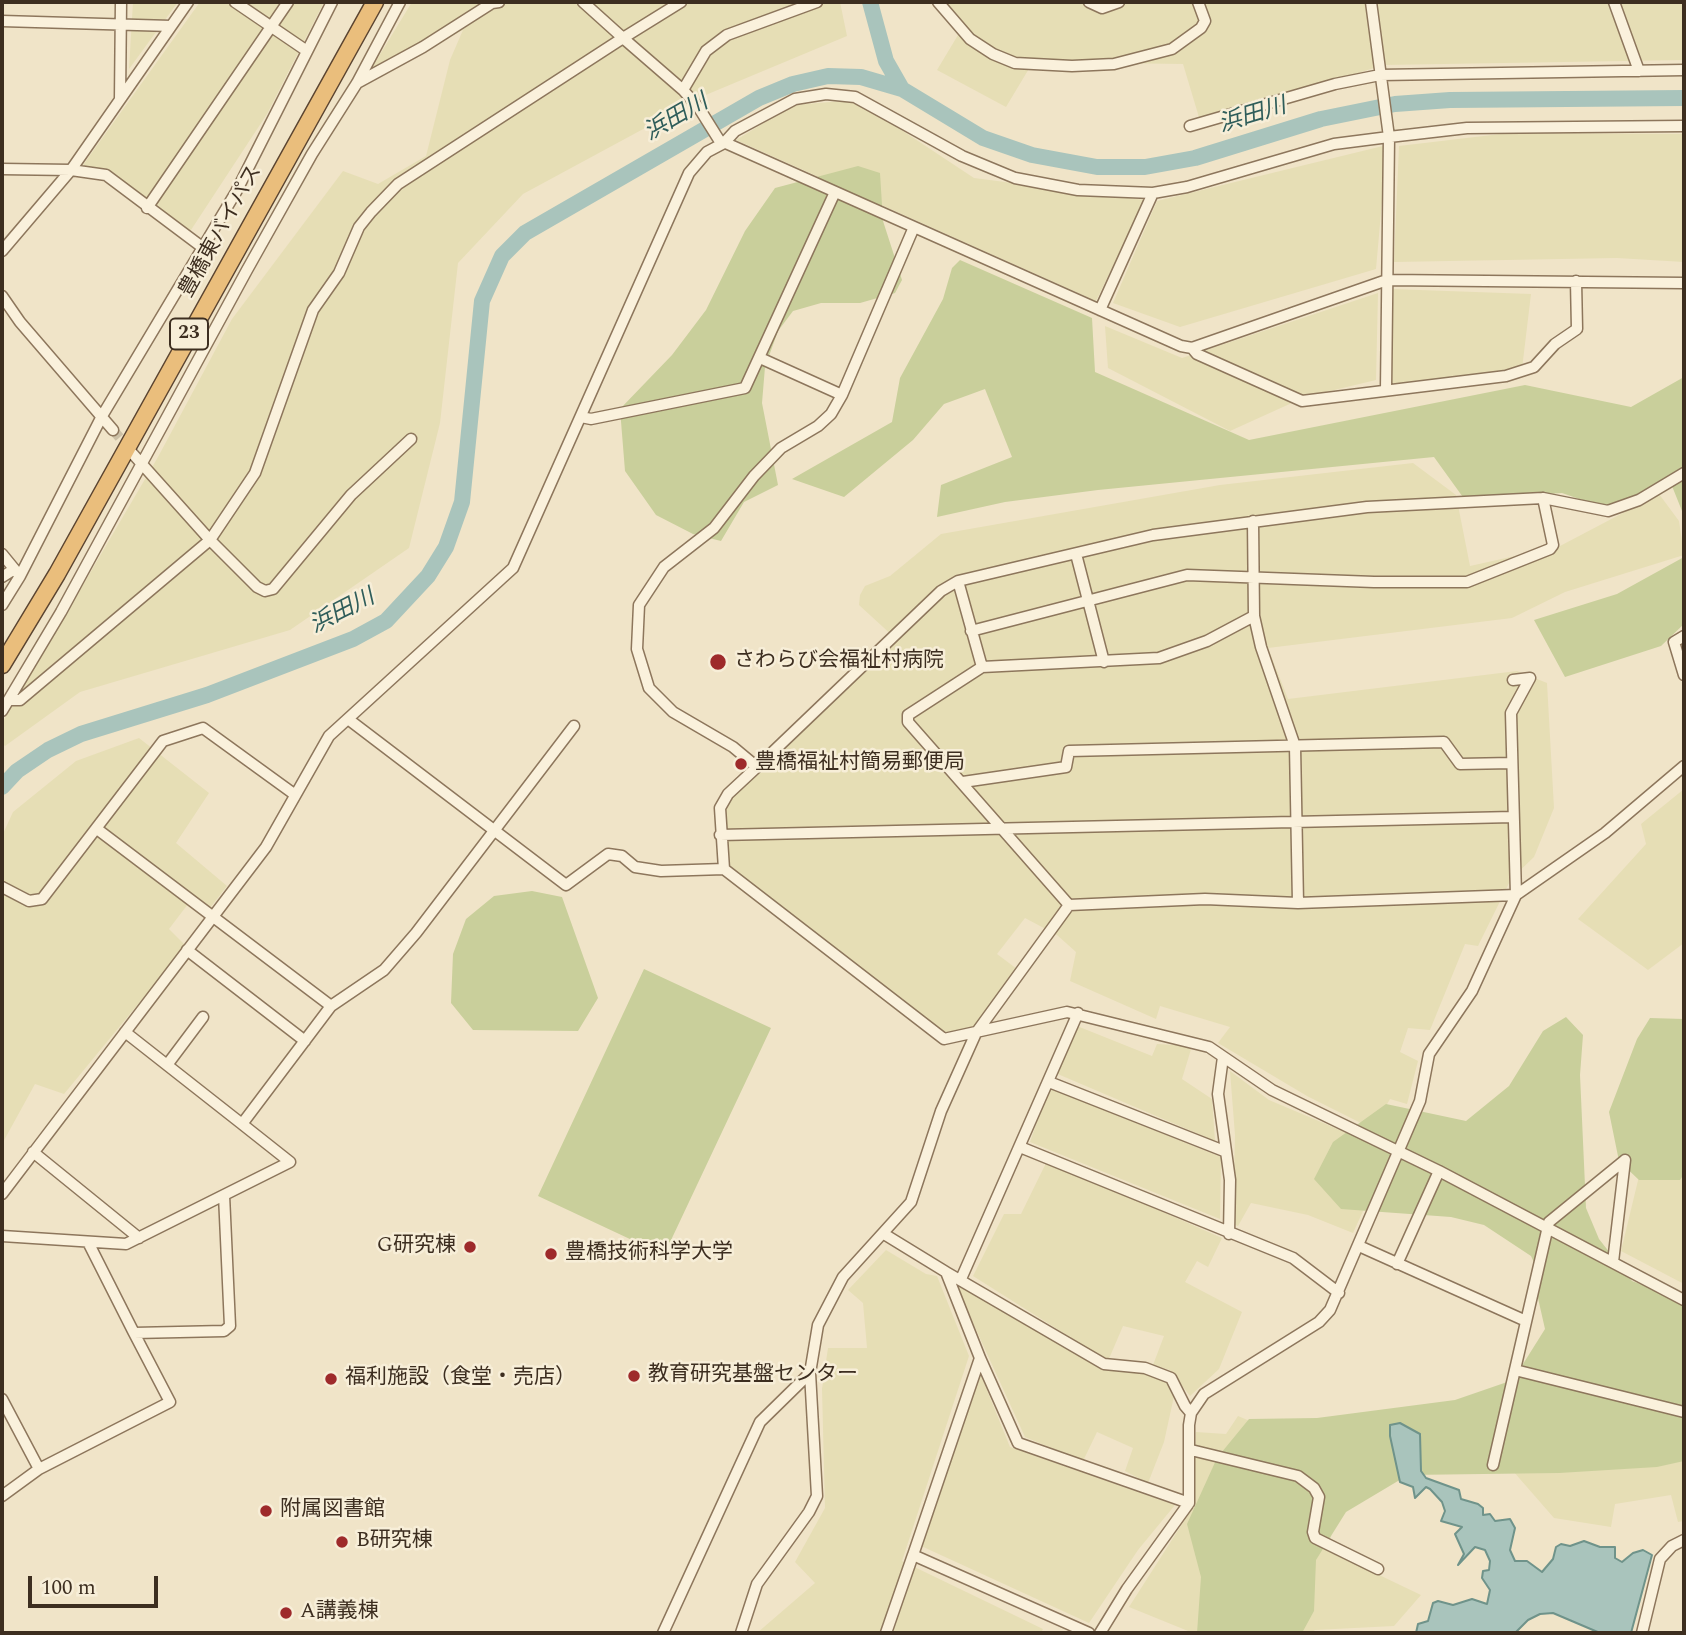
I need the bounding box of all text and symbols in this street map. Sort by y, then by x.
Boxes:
water label: 浜田川 [640,90,714,148]
water label: 浜田川 [1216,94,1290,140]
street label: 豊橋東バイパス [175,162,269,302]
road number: 23 [170,318,208,350]
water label: 浜田川 [306,585,380,641]
place label: さわらび会福祉村病院 [734,649,944,675]
marker: さわらび会福祉村病院 [708,652,728,672]
place label: 豊橋福祉村簡易郵便局 [755,751,965,777]
marker: 豊橋福祉村簡易郵便局 [733,756,749,772]
place label: G研究棟 [377,1234,456,1260]
marker: G研究棟 [462,1239,478,1255]
place label: 豊橋技術科学大学 [565,1241,733,1267]
marker: 豊橋技術科学大学 [543,1246,559,1262]
place label: 教育研究基盤センター [648,1363,858,1389]
place label: 福利施設（食堂・売店） [345,1366,576,1392]
marker: 教育研究基盤センター [626,1368,642,1384]
marker: 福利施設（食堂・売店） [323,1371,339,1387]
place label: 附属図書館 [280,1498,385,1524]
marker: 附属図書館 [258,1503,274,1519]
place label: B研究棟 [356,1529,433,1555]
marker: B研究棟 [334,1534,350,1550]
scale bar [32,1562,161,1606]
text: 100 m [41,1572,96,1604]
place label: A講義棟 [300,1600,379,1626]
marker: A講義棟 [278,1605,294,1621]

